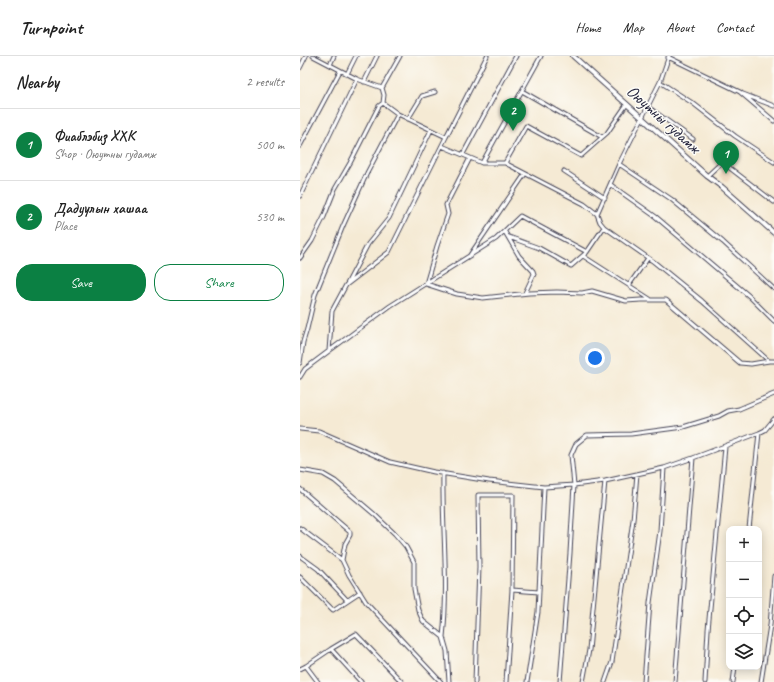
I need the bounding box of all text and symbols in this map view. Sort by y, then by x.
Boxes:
text: Turnpoint [20,16,82,40]
text: Home [575,19,601,36]
text: Map [623,19,644,36]
text: About [666,19,694,36]
text: Contact [716,19,754,36]
text: Nearby [16,72,59,93]
text: 2 results [246,74,284,90]
street label: Оюутны гудамж [622,81,707,159]
pin: 2 [500,98,526,131]
text: Фиаблэбиз ХХК [54,127,135,146]
text: 1 [26,137,32,153]
text: 500 m [256,137,284,153]
pin: 1 [713,141,739,174]
text: Shop · Оюутны гудамж [54,146,156,162]
text: Дадуулын хашаа [54,199,147,218]
text: 2 [26,209,32,225]
text: 530 m [256,209,284,225]
text: Place [54,218,77,234]
button: Save [16,264,146,301]
button: Share [154,264,284,301]
your location [585,348,605,368]
map controls [726,526,762,670]
button: + [726,526,762,562]
button: − [726,562,762,598]
button: locate [726,598,762,634]
button: layers [726,634,762,670]

